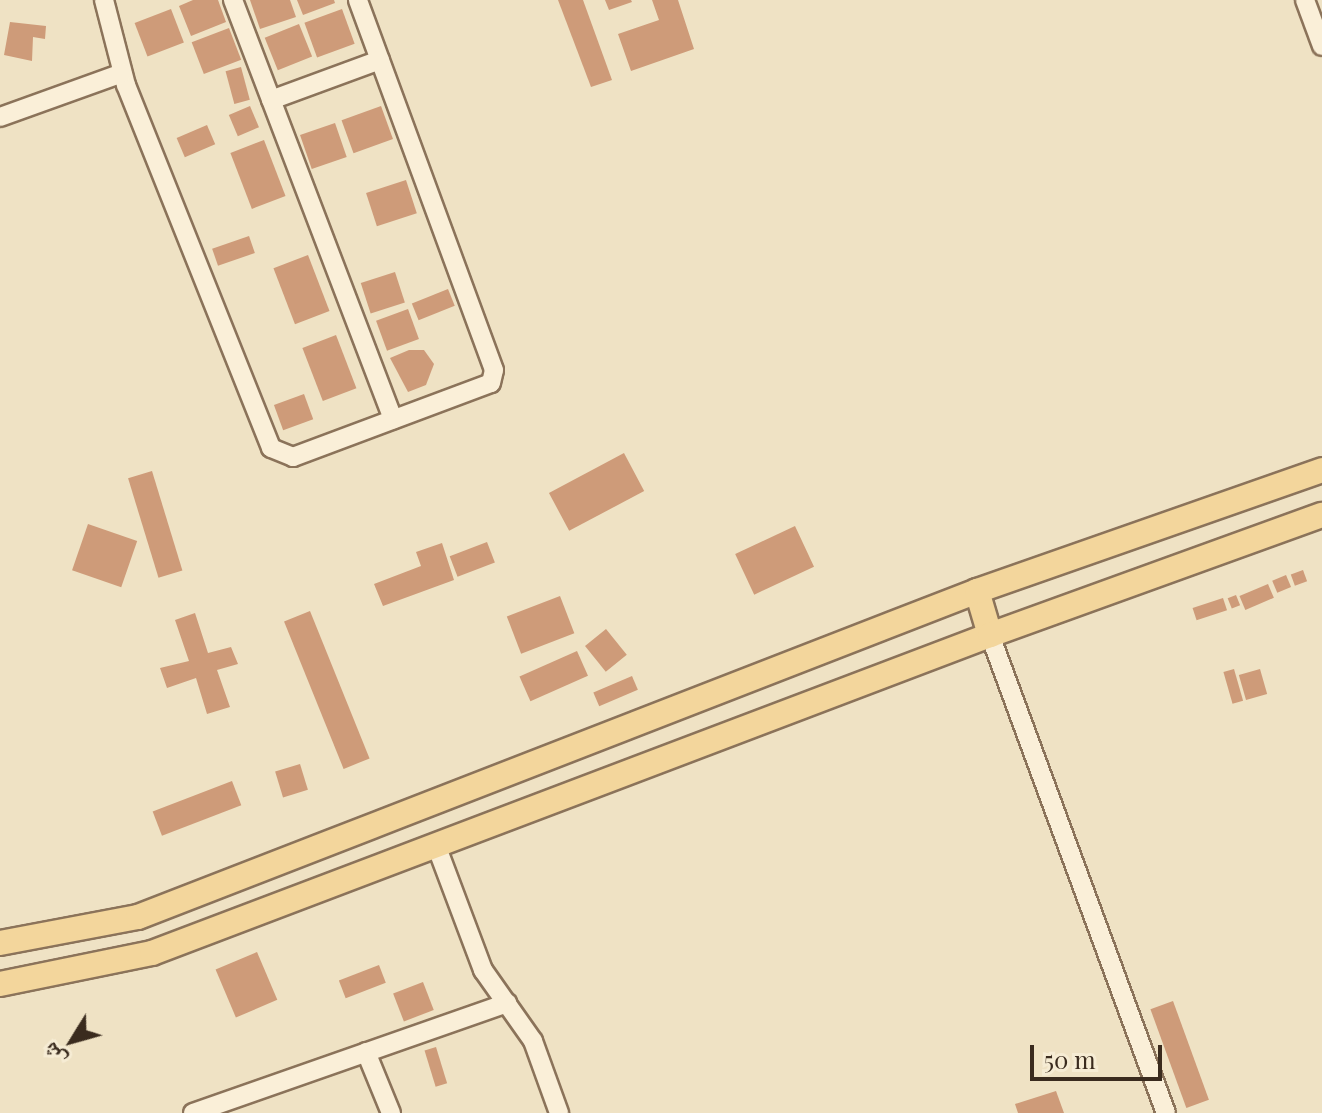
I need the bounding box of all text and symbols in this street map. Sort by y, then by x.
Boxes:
north arrow [32,1001,112,1081]
scale bar [1034,1029,1166,1079]
text: ش [34,1037,72,1074]
text: 50 m [1044,1043,1096,1075]

